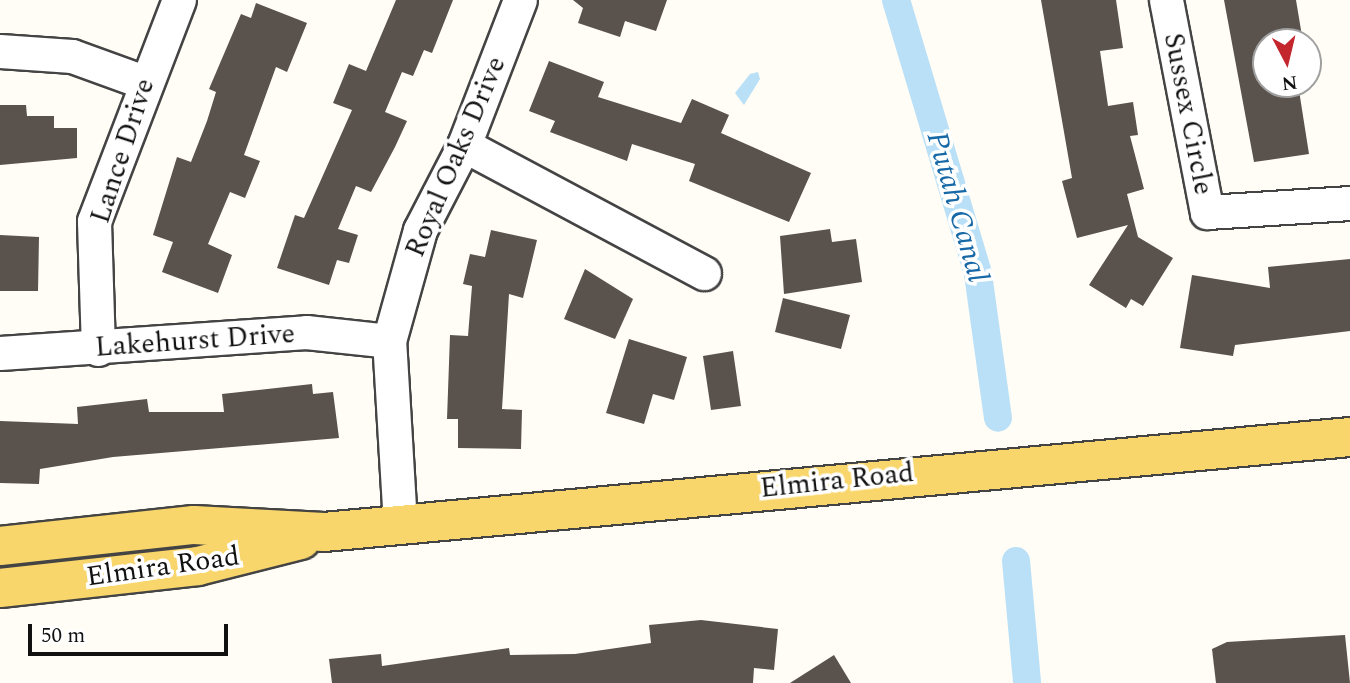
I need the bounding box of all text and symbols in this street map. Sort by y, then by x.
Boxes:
north arrow [1252,28,1322,98]
street label: Sussex Circle [1156,30,1220,198]
street label: Royal Oaks Drive [399,52,513,262]
text: N [1280,67,1299,98]
street label: Lance Drive [84,74,162,228]
water label: Putah Canal [918,127,996,287]
street label: Lakehurst Drive [94,317,296,365]
street label: Elmira Road [758,456,916,506]
street label: Elmira Road [84,540,242,594]
scale bar [32,610,231,654]
text: 50 m [41,620,85,652]

